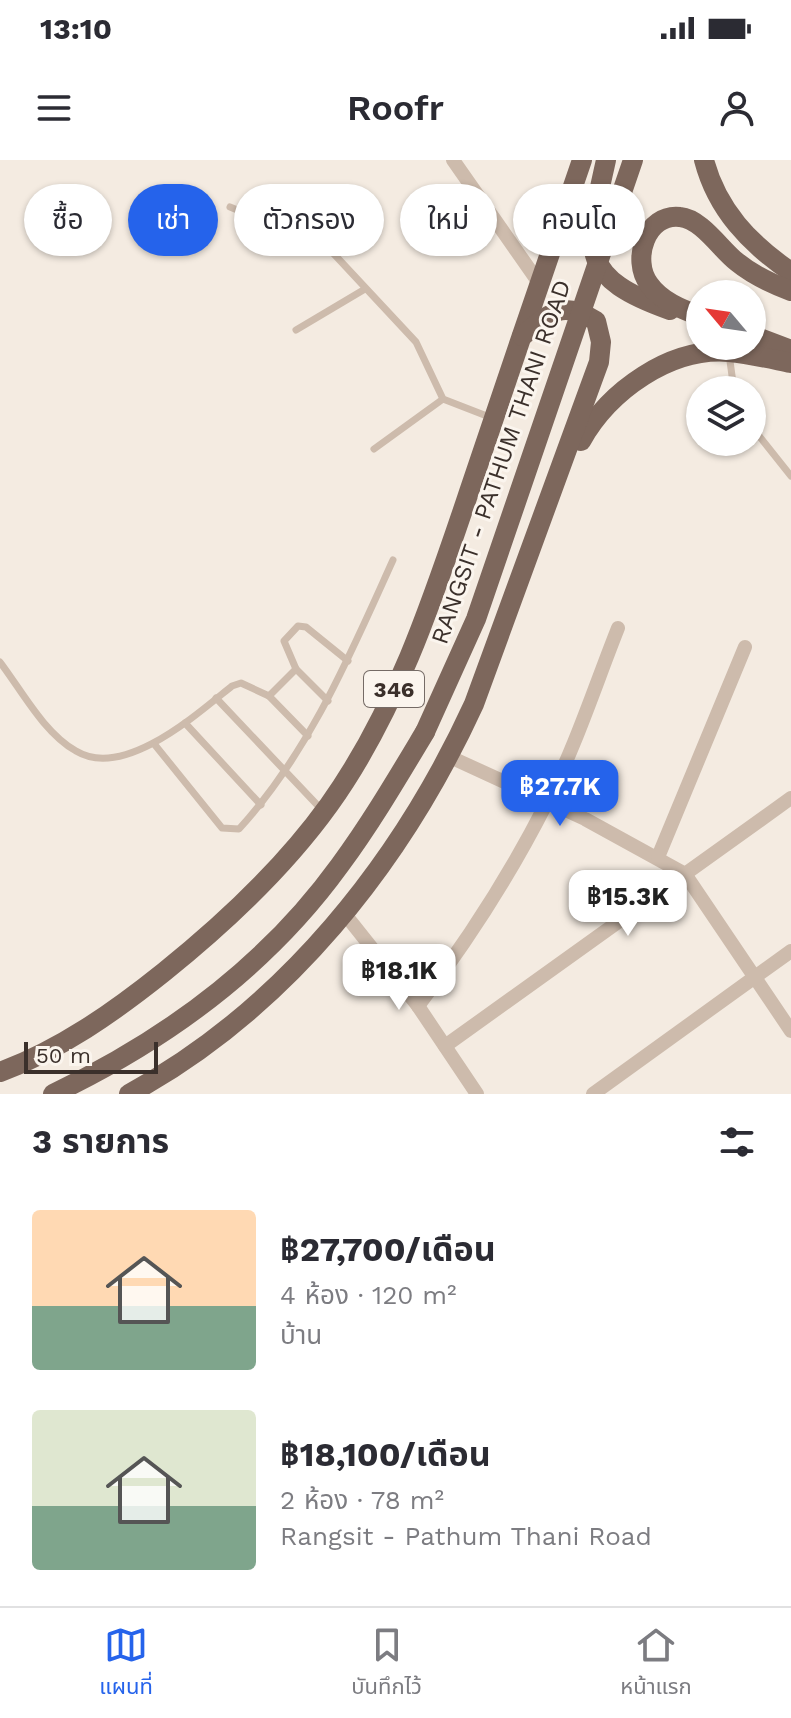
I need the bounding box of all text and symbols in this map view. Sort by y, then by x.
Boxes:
text: 13:10 [40,11,112,46]
icon: menu [32,86,76,130]
icon: person [715,86,759,130]
text: Roofr [347,87,444,129]
chip: ซื้อ [24,184,112,256]
chip: เช่า [128,184,218,256]
chip: ตัวกรอง [234,184,384,256]
chip: ใหม่ [400,184,497,256]
chip: คอนโด [513,184,645,256]
street label: RANGSIT - PATHUM THANI ROAD [425,276,577,648]
north arrow [686,280,766,360]
map controls [686,280,766,456]
button: layers [686,376,766,456]
road number: 346 [364,671,424,707]
pin: ฿27.7K [495,760,625,828]
text: ฿27.7K [519,771,601,801]
pin: ฿15.3K [563,870,693,938]
text: ฿15.3K [587,881,669,911]
pin: ฿18.1K [334,944,464,1012]
text: ฿18.1K [361,955,437,985]
scale bar [24,1038,158,1074]
text: 50 m [36,1043,91,1068]
icon: filters [715,1120,759,1164]
text: 3 รายการ [32,1121,169,1161]
text: ฿27,700/เดือน [280,1229,496,1269]
icon: home [96,1242,192,1338]
text: 4 ห้อง · 120 m² [280,1280,457,1310]
text: บ้าน [280,1320,322,1350]
text: ฿18,100/เดือน [280,1434,491,1474]
icon: home [96,1442,192,1538]
text: 2 ห้อง · 78 m² [280,1485,444,1515]
text: Rangsit - Pathum Thani Road [280,1521,652,1551]
tab: แผนที่ [99,1623,153,1704]
tab: บันทึกไว้ [351,1623,422,1704]
tab: หน้าแรก [620,1623,692,1704]

